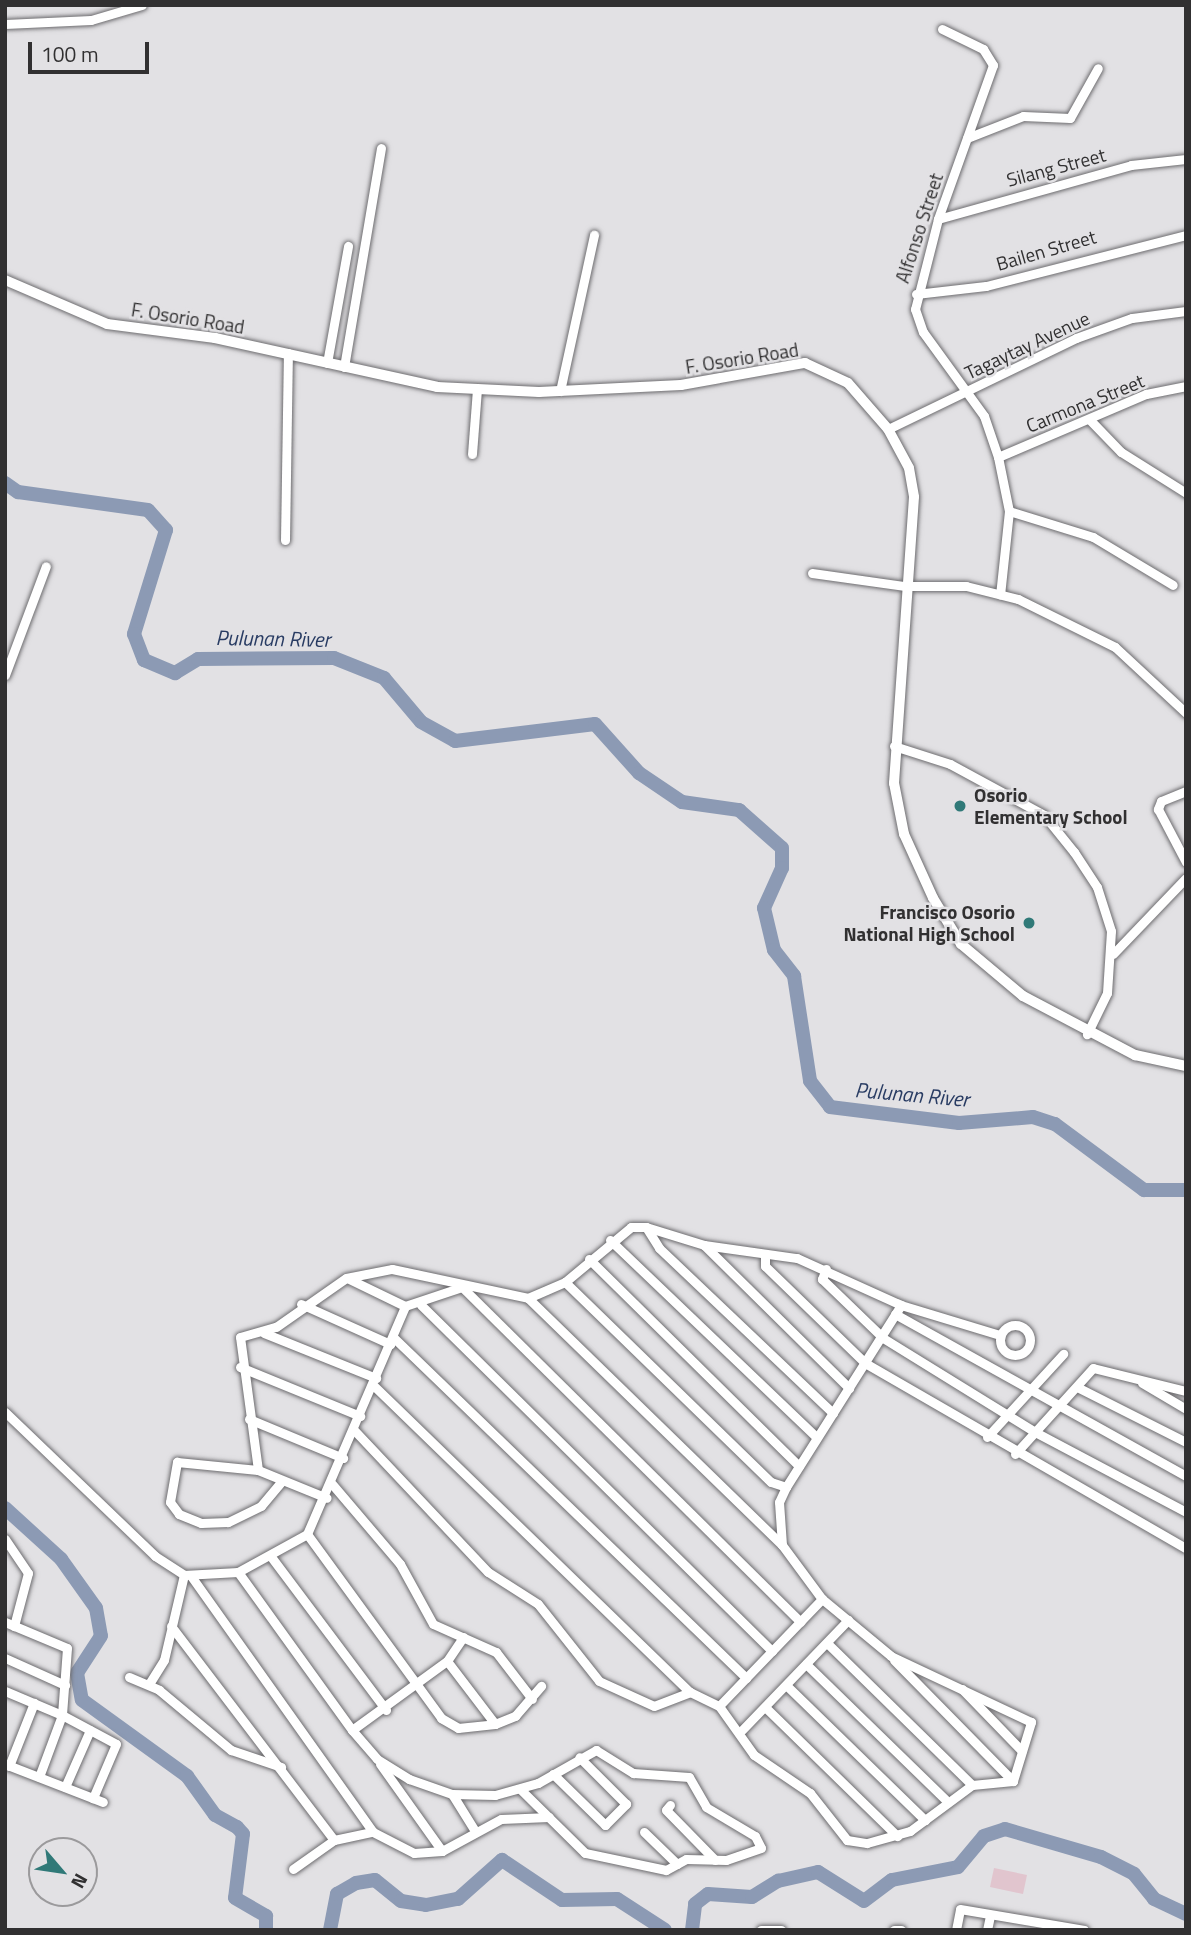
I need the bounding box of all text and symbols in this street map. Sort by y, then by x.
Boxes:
scale bar [32,28,152,72]
text: 100 m [41,38,98,70]
street label: Silang Street [1004,143,1108,191]
street label: Alfonso Street [891,170,947,286]
street label: Bailen Street [993,225,1099,275]
street label: F. Osorio Road [130,298,246,338]
street label: Tagaytay Avenue [961,306,1093,384]
street label: F. Osorio Road [684,338,800,378]
street label: Carmona Street [1023,369,1147,437]
water label: Pulunan River [215,624,331,652]
place label: Osorio Elementary School [974,784,1128,828]
marker: Osorio Elementary School [952,798,968,814]
place label: Francisco Osorio National High School [843,901,1015,945]
marker: Francisco Osorio National High School [1021,915,1037,931]
water label: Pulunan River [854,1076,970,1112]
north arrow [28,1837,98,1907]
text: N [64,1869,96,1894]

